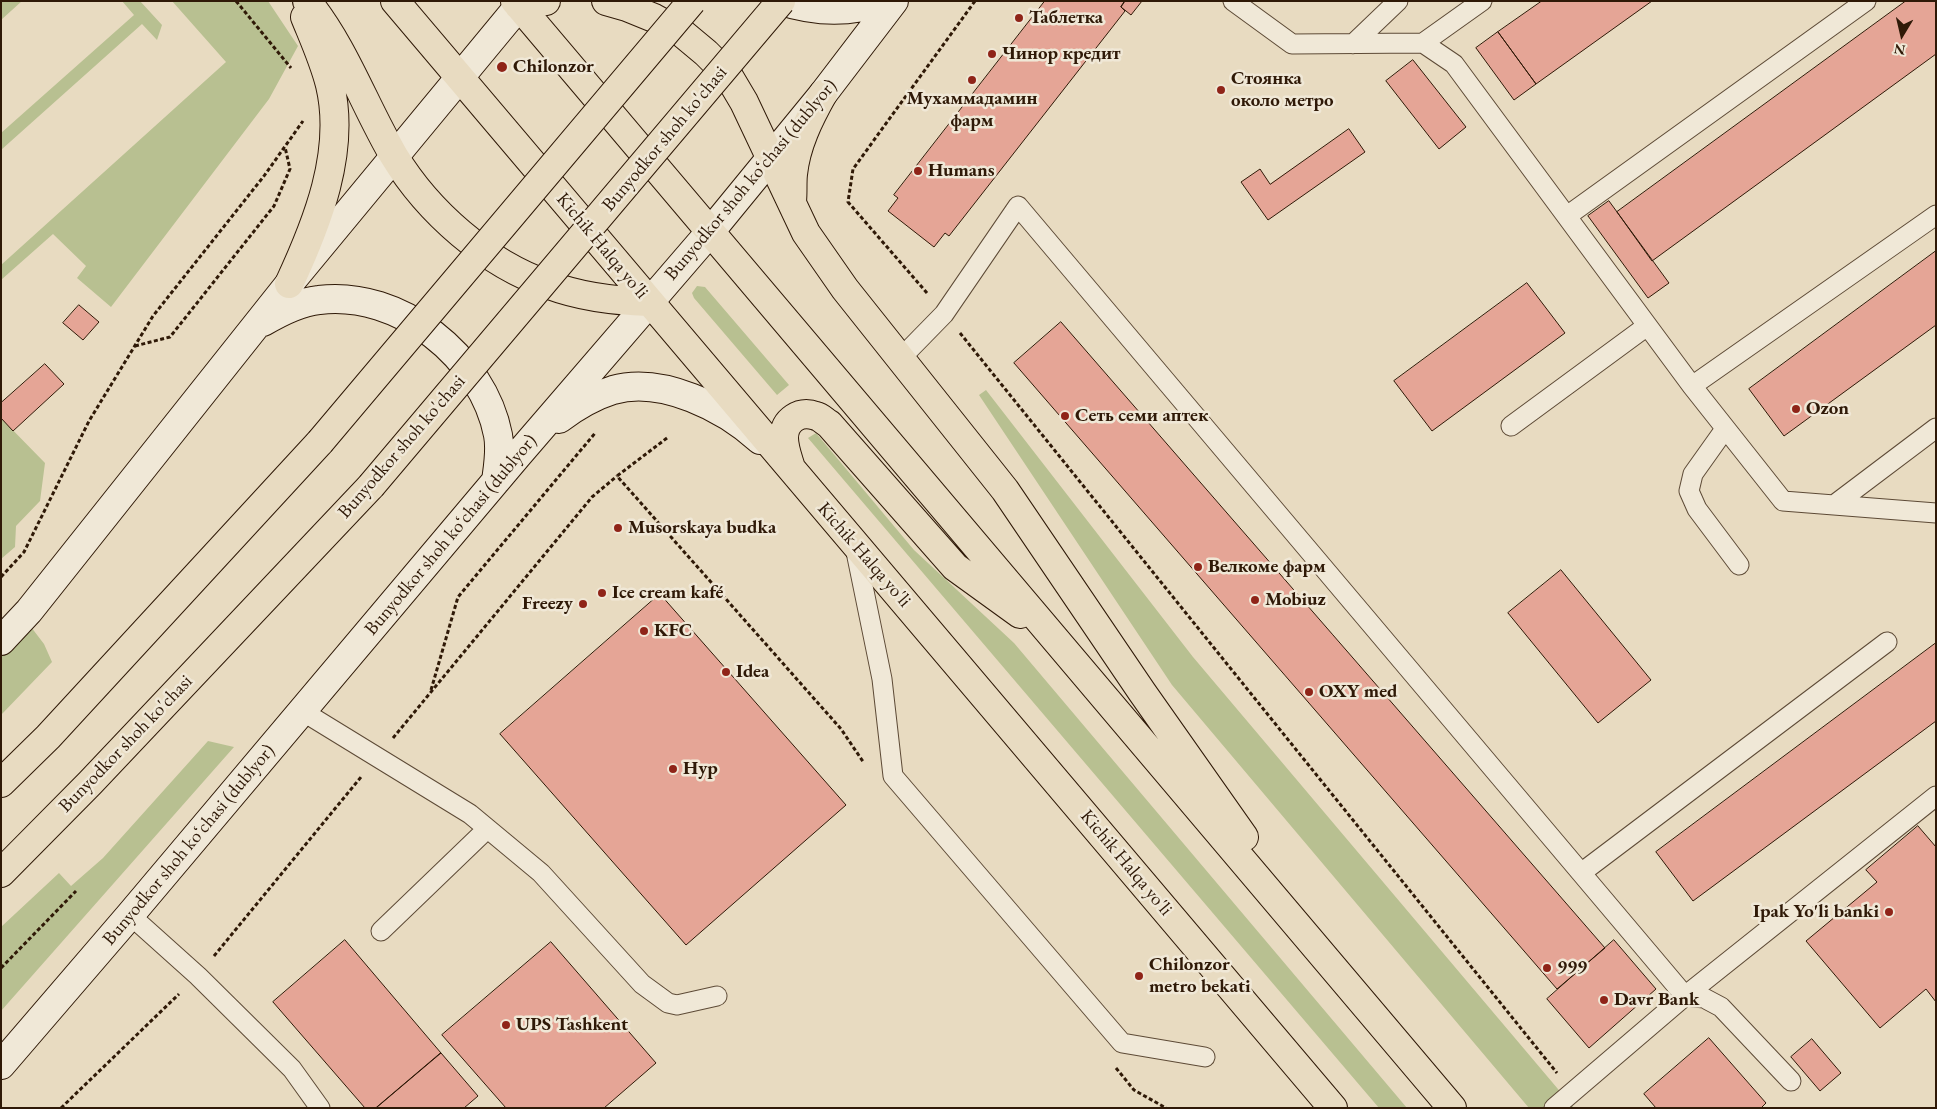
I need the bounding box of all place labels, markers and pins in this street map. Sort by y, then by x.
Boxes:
place label: Таблетка [1029,7,1103,29]
marker: Таблетка [1013,12,1025,24]
place label: Чинор кредит [1002,43,1121,65]
marker: Чинор кредит [986,48,998,60]
place label: Chilonzor [513,56,594,78]
marker: Chilonzor [495,60,509,74]
place label: Стоянка около метро [1231,68,1334,112]
marker: Мухаммадамин фарм [966,74,978,86]
marker: Стоянка около метро [1215,84,1227,96]
place label: Мухаммадамин фарм [907,88,1037,132]
place label: Humans [928,160,995,182]
marker: Humans [912,165,924,177]
place label: Ozon [1806,398,1849,420]
marker: Ozon [1790,403,1802,415]
place label: Сеть семи аптек [1075,405,1208,427]
marker: Сеть семи аптек [1059,410,1071,422]
place label: Musorskaya budka [628,517,776,539]
marker: Musorskaya budka [612,522,624,534]
place label: Велкоме фарм [1208,556,1326,578]
marker: Велкоме фарм [1192,561,1204,573]
place label: Ice cream kafé [612,582,724,604]
marker: Ice cream kafé [596,587,608,599]
place label: Mobiuz [1265,589,1326,611]
place label: Freezy [522,593,573,615]
marker: Mobiuz [1249,594,1261,606]
marker: Freezy [577,598,589,610]
place label: KFC [654,620,692,642]
marker: KFC [638,625,650,637]
place label: Idea [736,661,769,683]
marker: Idea [720,666,732,678]
place label: OXY med [1319,681,1398,703]
marker: OXY med [1303,686,1315,698]
place label: Нур [683,758,718,780]
marker: Нур [667,763,679,775]
place label: Ipak Yo'li banki [1753,901,1879,923]
marker: Ipak Yo'li banki [1883,906,1895,918]
place label: Chilonzor metro bekati [1149,954,1251,998]
place label: 999 [1557,957,1587,979]
marker: 999 [1541,962,1553,974]
marker: Chilonzor metro bekati [1133,970,1145,982]
place label: Davr Bank [1614,989,1699,1011]
marker: Davr Bank [1598,994,1610,1006]
place label: UPS Tashkent [516,1014,628,1036]
marker: UPS Tashkent [500,1019,512,1031]

